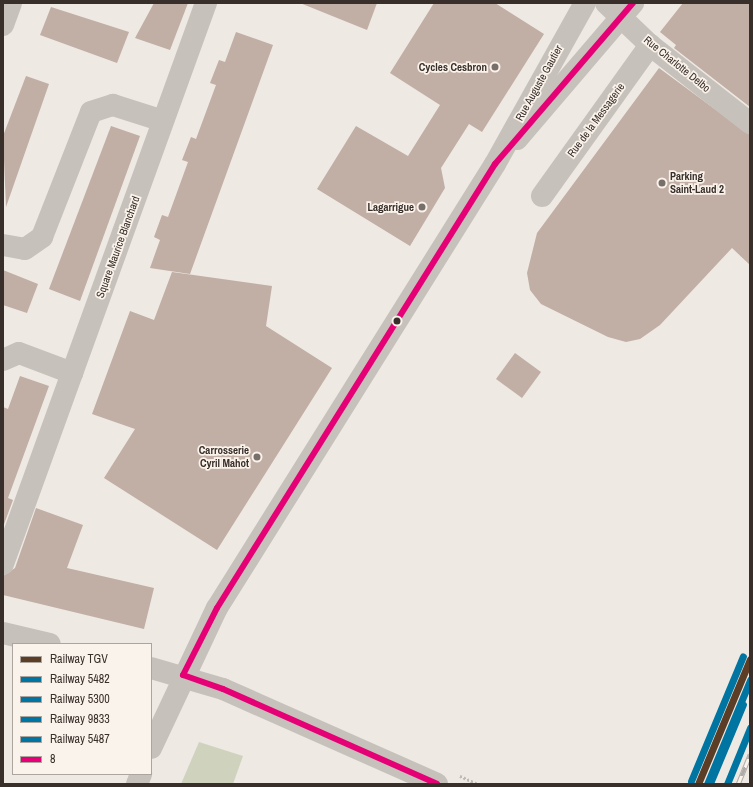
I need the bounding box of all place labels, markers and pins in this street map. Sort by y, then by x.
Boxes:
place label: Cycles Cesbron [419,60,487,74]
marker: Cycles Cesbron [490,62,500,72]
place label: Parking Saint-Laud 2 [670,170,724,196]
marker: Parking Saint-Laud 2 [657,178,667,188]
place label: Lagarrigue [367,200,414,214]
marker: Lagarrigue [417,202,427,212]
unlabelled marker [392,316,402,326]
place label: Carrosserie Cyril Mahot [199,444,249,470]
marker: Carrosserie Cyril Mahot [252,452,262,462]

